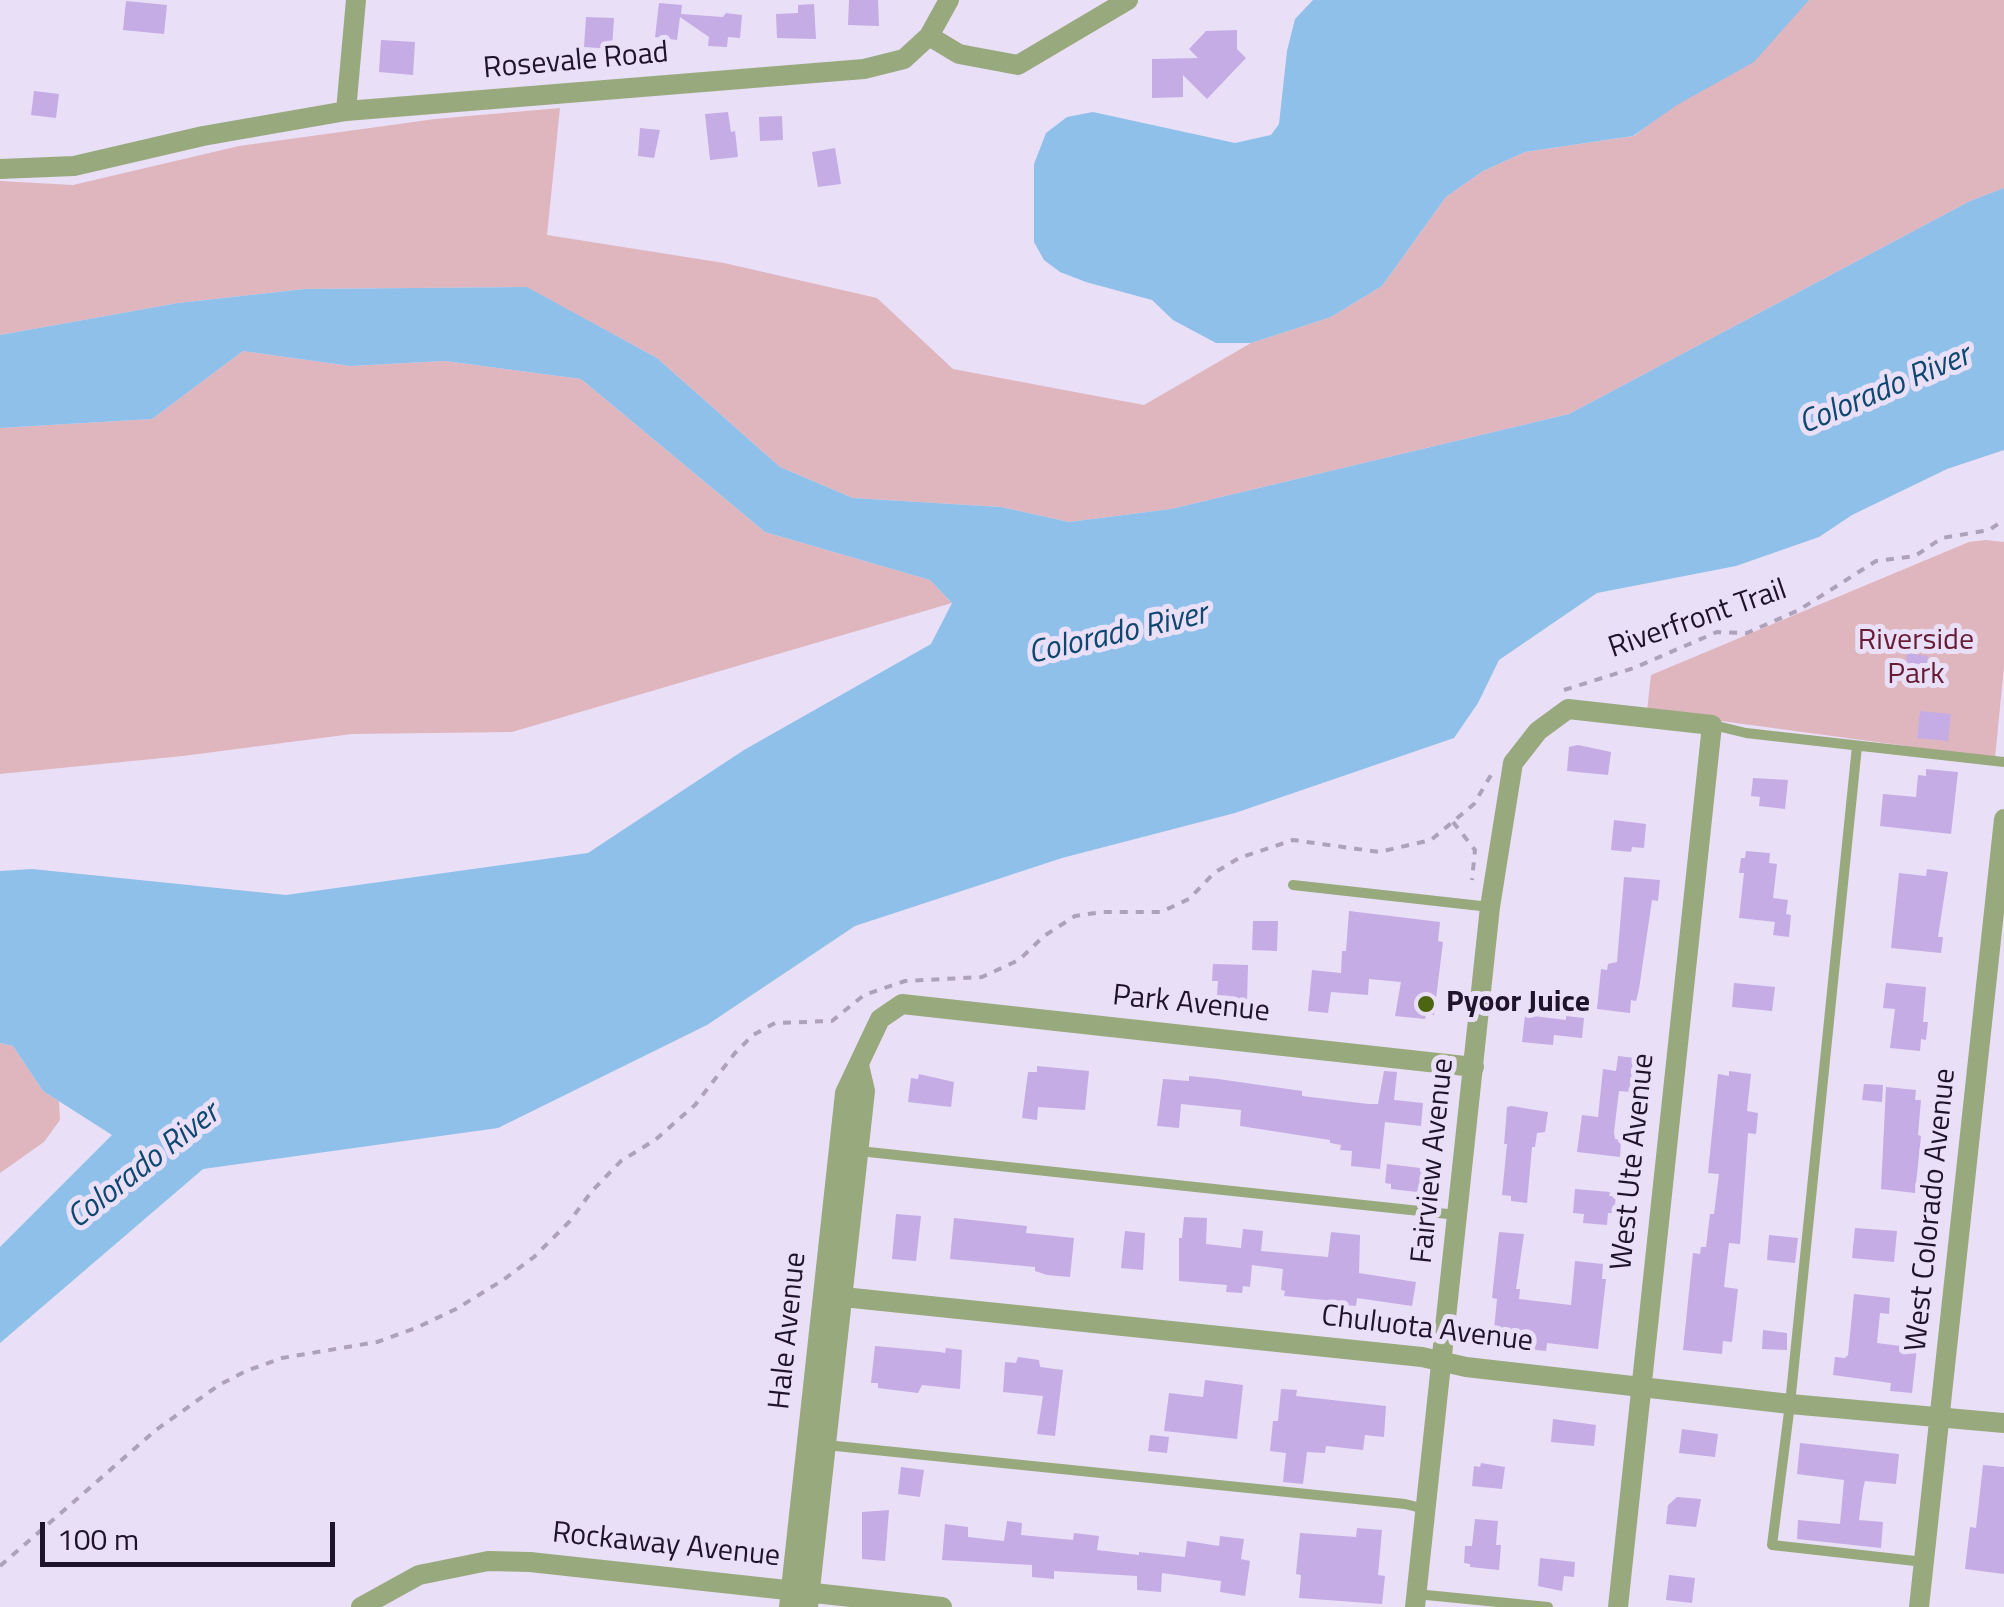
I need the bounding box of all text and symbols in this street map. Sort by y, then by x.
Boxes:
street label: Rosevale Road [482,36,670,88]
water label: Colorado River [1794,338,1976,444]
street label: Riverfront Trail [1604,573,1792,667]
water label: Colorado River [1025,596,1211,674]
park label: Riverside Park [1858,624,1974,694]
street label: Park Avenue [1111,979,1271,1031]
place label: Pyoor Juice [1446,986,1590,1022]
marker: Pyoor Juice [1415,993,1437,1015]
street label: West Ute Avenue [1605,1052,1663,1272]
street label: Fairview Avenue [1405,1057,1463,1265]
street label: West Colorado Avenue [1899,1067,1965,1353]
water label: Colorado River [60,1096,228,1238]
street label: Hale Avenue [763,1251,815,1411]
street label: Chuluota Avenue [1319,1299,1535,1361]
scale bar [45,1502,340,1564]
text: 100 m [57,1516,139,1562]
street label: Rockaway Avenue [550,1516,782,1576]

